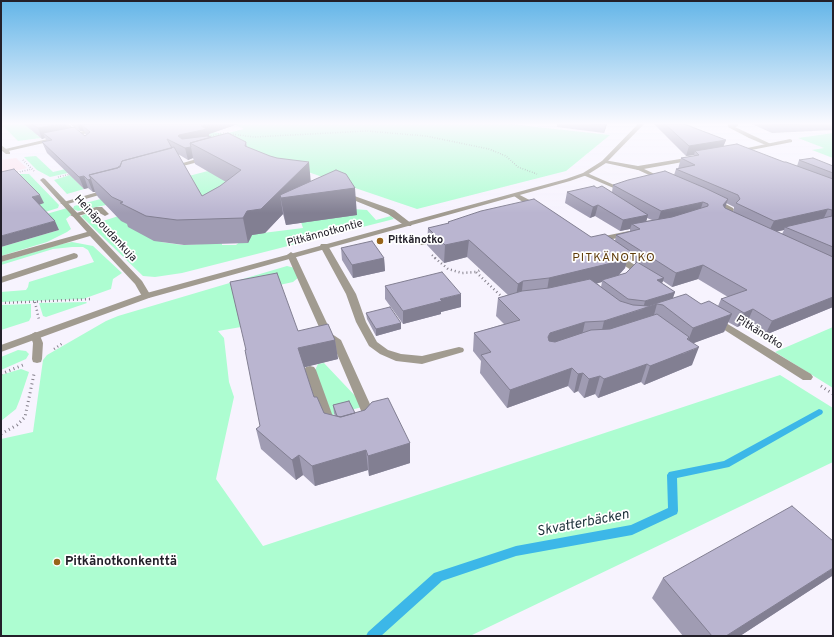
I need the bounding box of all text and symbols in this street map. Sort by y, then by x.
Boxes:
street label: Heinäpoudankuja [71,193,139,265]
street label: Pitkännotkontie [286,218,364,250]
place label: Pitkänotko [388,234,443,248]
marker: Pitkänotko [375,236,385,246]
district label: PITKÄNOTKO [572,252,656,266]
street label: Pitkänotko [733,313,785,353]
water label: Skvatterbäcken [535,507,631,541]
place label: Pitkänotkonkenttä [65,554,177,570]
marker: Pitkänotkonkenttä [52,557,62,567]

